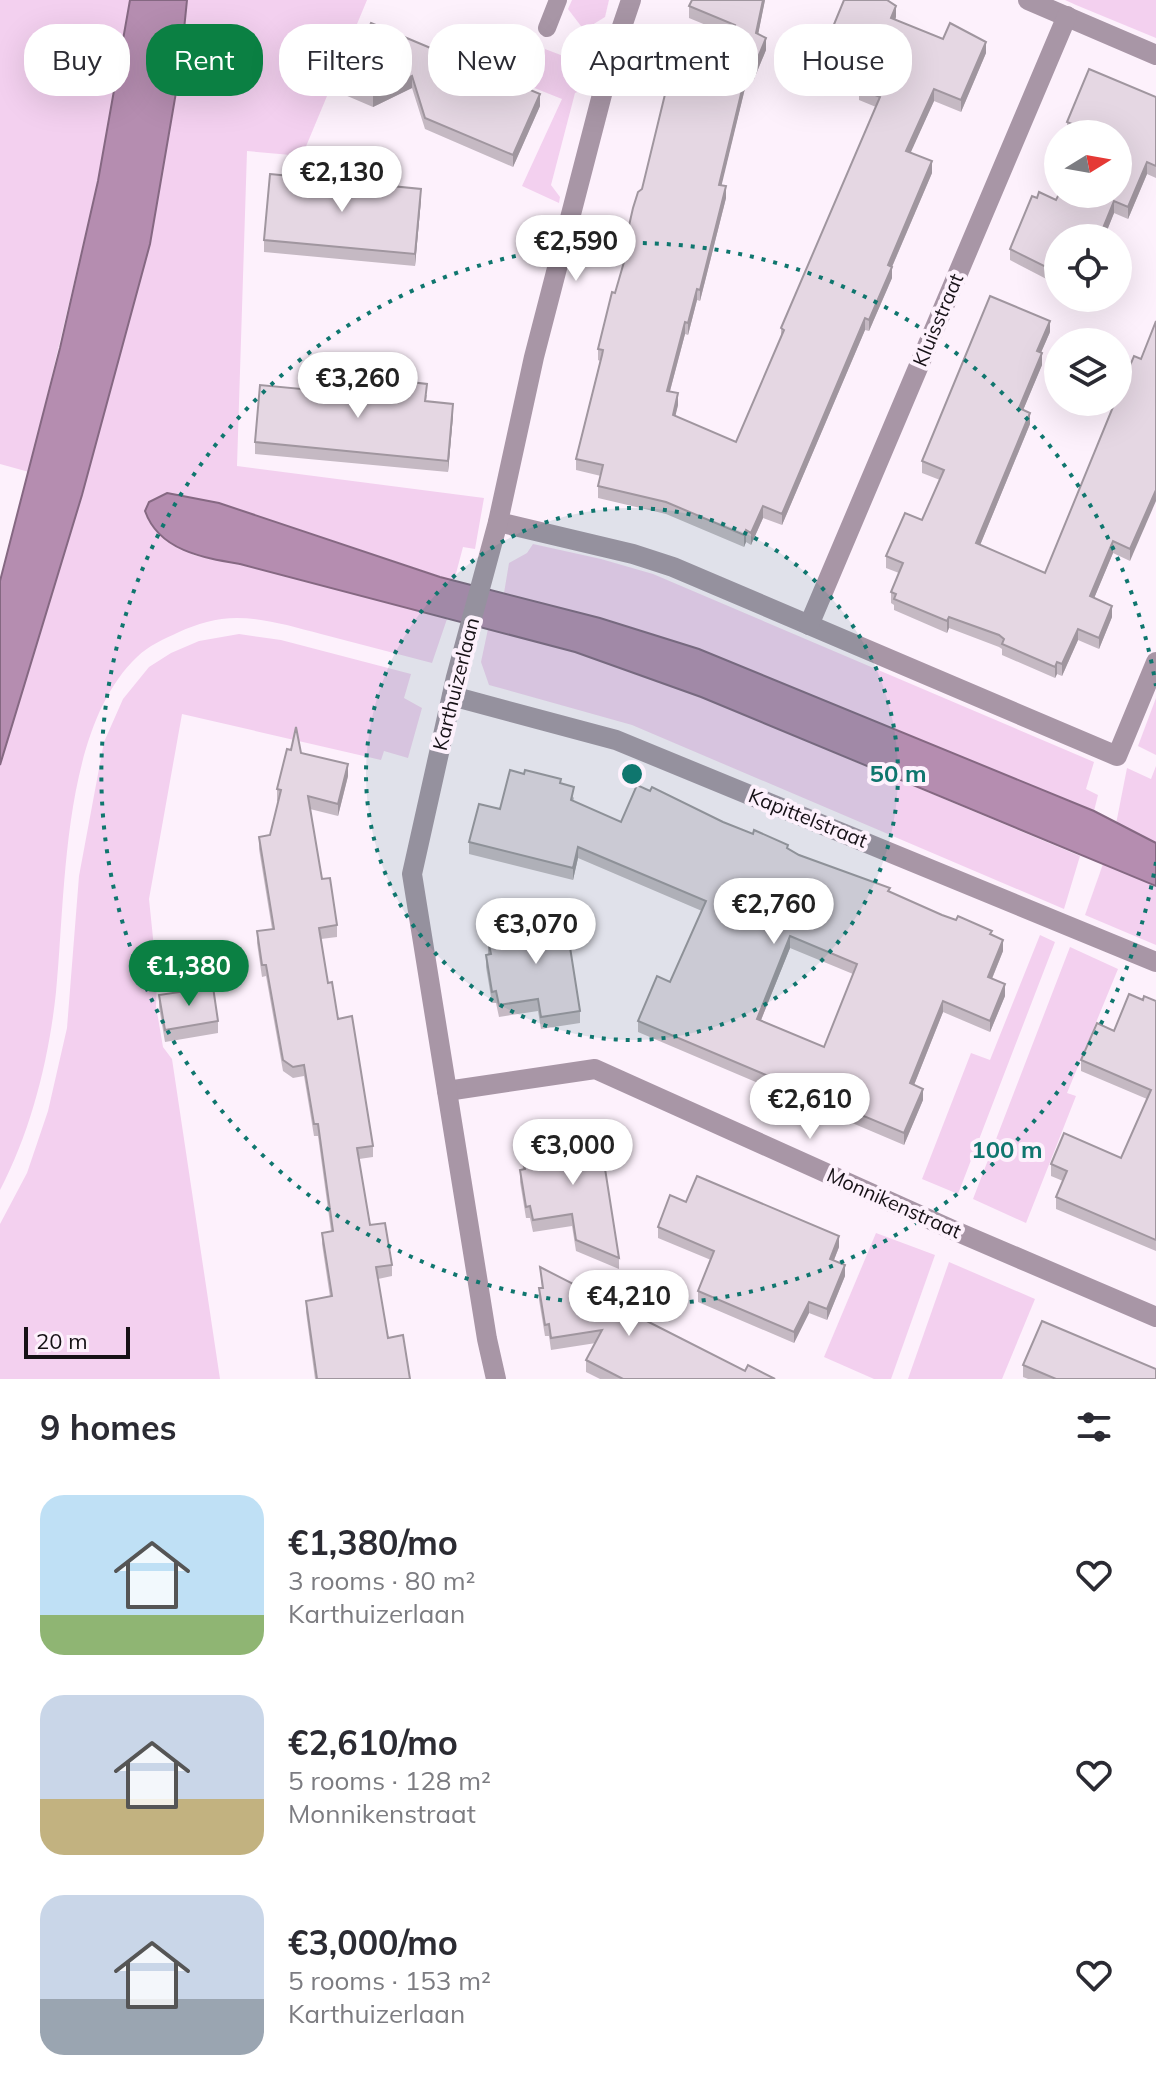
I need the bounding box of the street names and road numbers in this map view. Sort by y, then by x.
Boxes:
street label: Kluisstraat [907,270,968,370]
street label: Karthuizerlaan [427,615,484,753]
street label: Kapittelstraat [745,782,871,853]
street label: Monnikenstraat [823,1162,965,1243]

